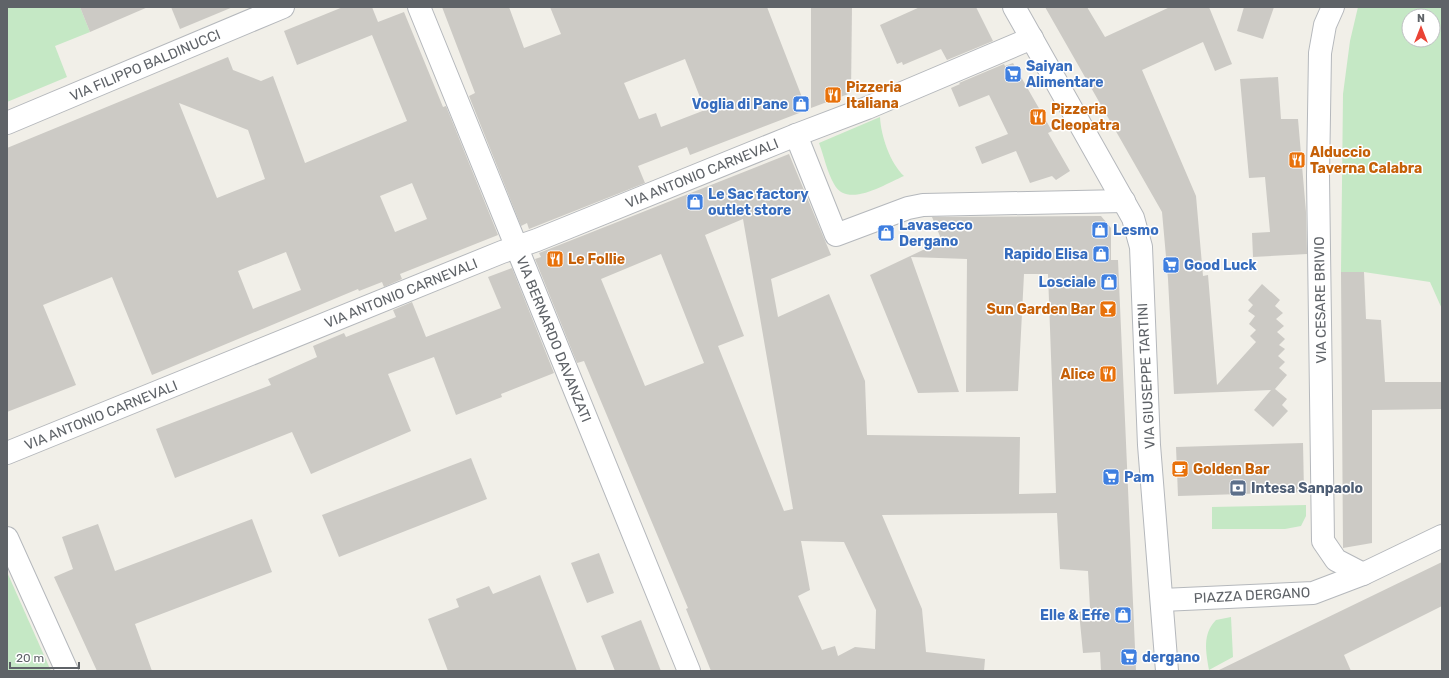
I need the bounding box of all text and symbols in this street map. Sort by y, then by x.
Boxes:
north arrow [1401,8,1441,48]
text: N [1417,12,1425,25]
street label: VIA FILIPPO BALDINUCCI [67,26,223,105]
place label: Saiyan Alimentare [1026,58,1104,91]
supermarket icon: Saiyan Alimentare [1003,64,1023,84]
place label: Pizzeria Italiana [846,79,902,112]
restaurant icon: Pizzeria Italiana [823,85,843,105]
shop icon: Voglia di Pane [791,94,811,114]
place label: Voglia di Pane [692,96,788,113]
place label: Pizzeria Cleopatra [1051,101,1120,134]
restaurant icon: Pizzeria Cleopatra [1028,107,1048,127]
street label: VIA ANTONIO CARNEVALI [623,135,781,212]
place label: Alduccio Taverna Calabra [1310,144,1422,177]
restaurant icon: Alduccio Taverna Calabra [1287,150,1307,170]
place label: Le Sac factory outlet store [708,186,809,219]
shop icon: Le Sac factory outlet store [685,192,705,212]
place label: Lavasecco Dergano [899,217,973,250]
shop icon: Lesmo [1090,220,1110,240]
place label: Lesmo [1113,222,1159,239]
shop icon: Lavasecco Dergano [876,223,896,243]
street label: VIA CESARE BRIVIO [1311,236,1330,364]
shop icon: Rapido Elisa [1091,244,1111,264]
place label: Rapido Elisa [1004,246,1088,263]
restaurant icon: Le Follie [545,249,565,269]
place label: Le Follie [568,251,625,268]
street label: VIA BERNARDO DAVANZATI [512,254,595,425]
street label: VIA ANTONIO CARNEVALI [322,255,480,332]
supermarket icon: Good Luck [1161,255,1181,275]
place label: Good Luck [1184,257,1257,274]
shop icon: Losciale [1099,272,1119,292]
place label: Losciale [1039,274,1096,291]
bar icon: Sun Garden Bar [1098,299,1118,319]
place label: Sun Garden Bar [987,301,1096,318]
street label: VIA GIUSEPPE TARTINI [1134,302,1159,449]
restaurant icon: Alice [1098,364,1118,384]
place label: Alice [1060,366,1095,383]
street label: VIA ANTONIO CARNEVALI [22,377,180,454]
cafe icon: Golden Bar [1170,459,1190,479]
place label: Golden Bar [1193,461,1270,478]
supermarket icon: Pam [1101,467,1121,487]
place label: Pam [1124,469,1155,486]
bank icon: Intesa Sanpaolo [1228,478,1248,498]
place label: Intesa Sanpaolo [1251,480,1363,497]
street label: PIAZZA DERGANO [1193,584,1311,607]
shop icon: Elle & Effe [1113,605,1133,625]
place label: Elle & Effe [1040,607,1110,624]
scale bar [10,644,79,670]
supermarket icon: dergano [1119,647,1139,667]
place label: dergano [1142,649,1200,666]
text: 20 m [16,651,44,665]

